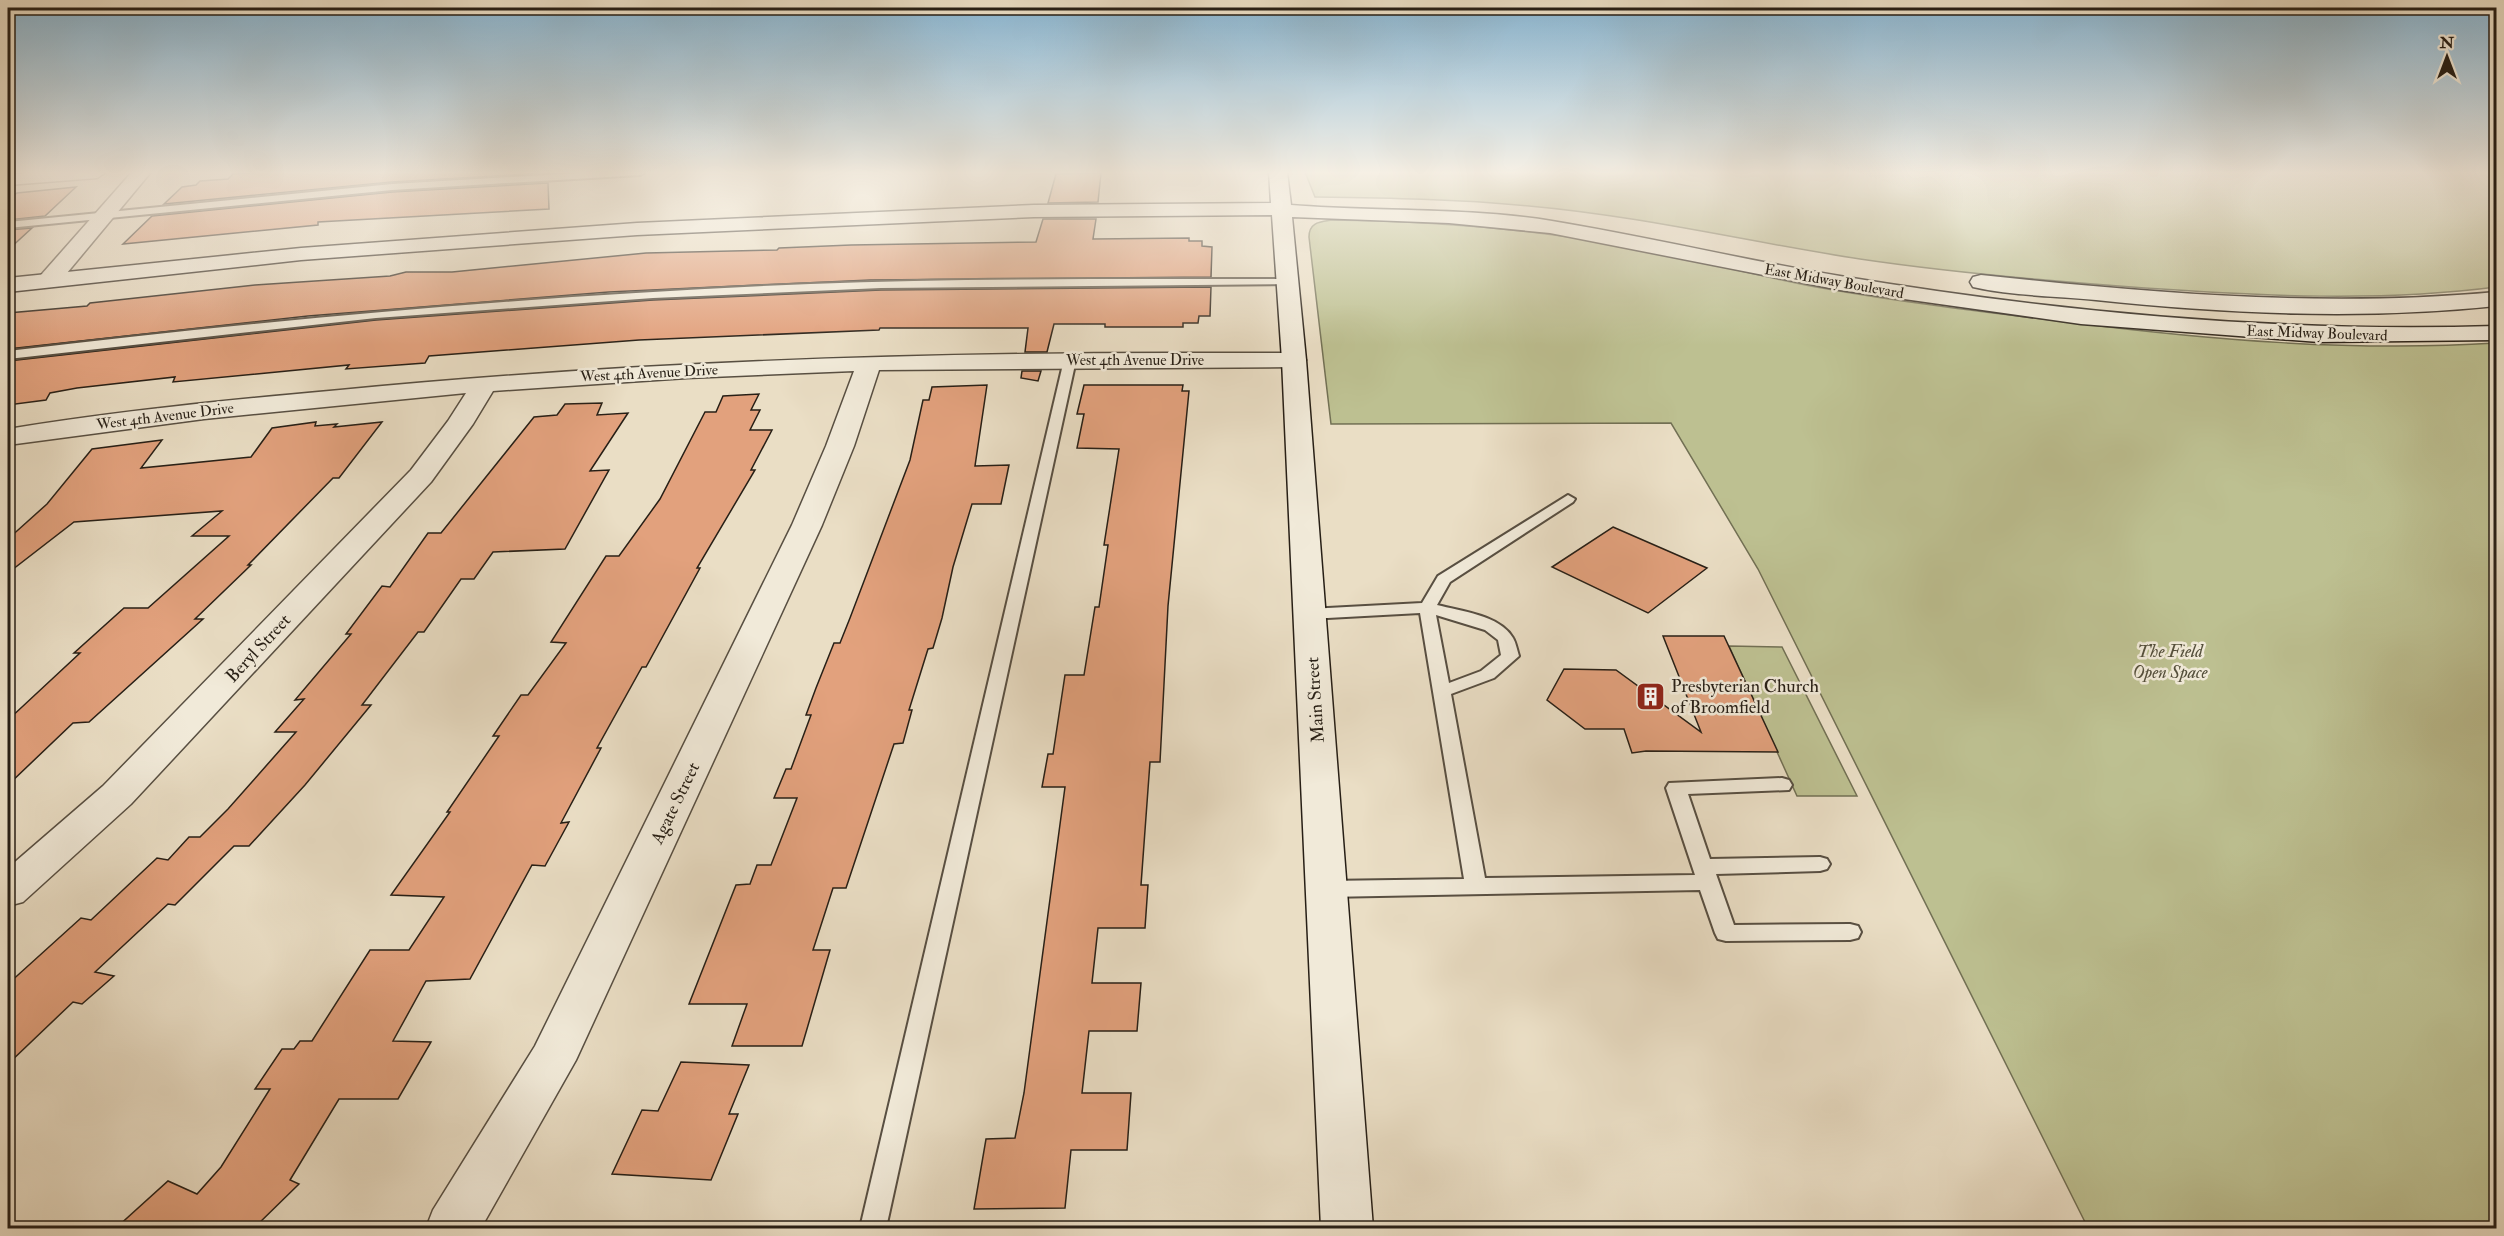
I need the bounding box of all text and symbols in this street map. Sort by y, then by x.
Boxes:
north arrow [2417,27,2477,87]
text: N [2439,33,2455,53]
street label: East Midway Boulevard [1763,260,1906,303]
street label: East Midway Boulevard [2246,322,2388,345]
street label: West 4th Avenue Drive [1065,351,1204,370]
street label: West 4th Avenue Drive [579,360,719,387]
street label: West 4th Avenue Drive [94,399,235,434]
street label: Beryl Street [221,609,296,688]
park label: The Field Open Space [2132,640,2209,684]
street label: Main Street [1301,656,1330,744]
place label: Presbyterian Church of Broomfield [1671,675,1819,719]
building icon: Presbyterian Church of Broomfield [1634,680,1666,712]
street label: Agate Street [645,758,705,849]

